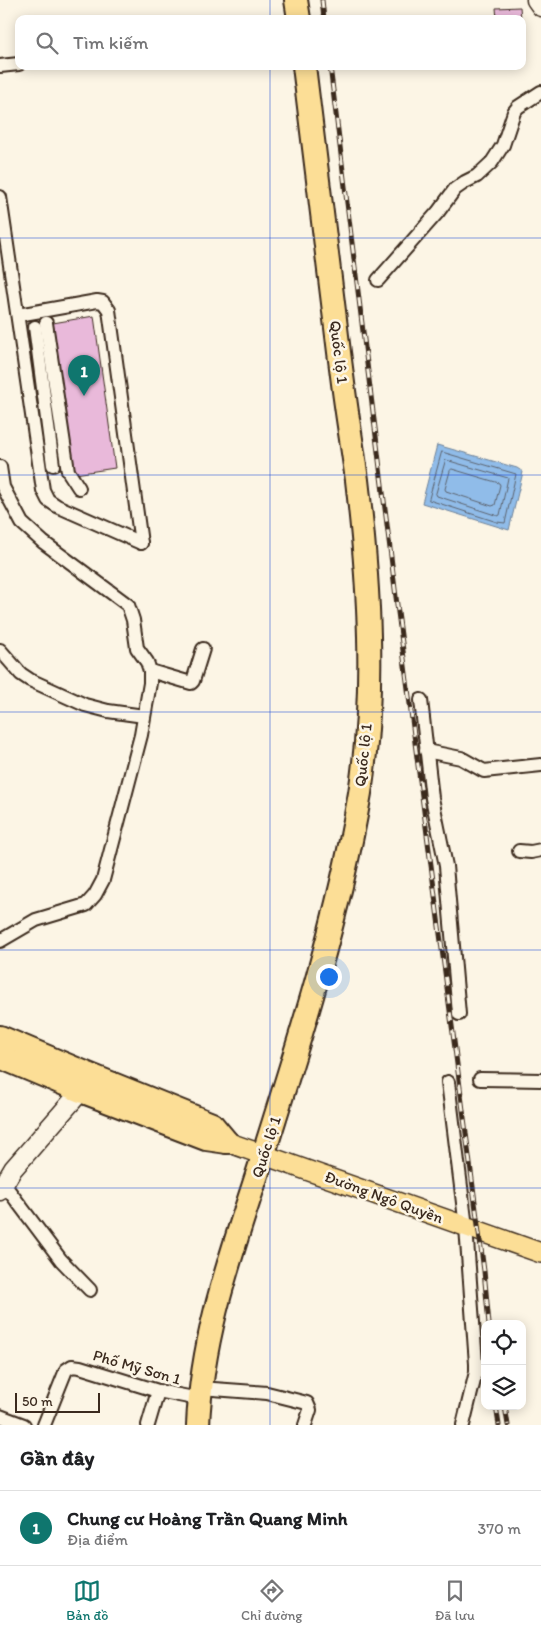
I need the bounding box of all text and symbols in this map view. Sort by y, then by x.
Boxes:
search box [15,15,526,70]
icon: search [33,29,61,57]
text: Tìm kiếm [73,31,148,54]
street label: Quốc lộ 1 [326,319,352,385]
pin: 1 [68,355,100,396]
street label: Quốc lộ 1 [350,722,376,788]
your location [316,964,342,990]
street label: Quốc lộ 1 [247,1113,285,1180]
street label: Đường Ngô Quyền [322,1167,446,1227]
map controls [481,1320,526,1410]
button: locate [481,1320,526,1365]
street label: Phố Mỹ Sơn 1 [91,1345,184,1389]
button: layers [481,1365,526,1410]
scale bar [15,1390,100,1413]
text: 50 m [22,1393,53,1410]
text: Gần đây [20,1445,94,1470]
text: Chung cư Hoàng Trần Quang Minh [67,1507,347,1530]
text: 1 [32,1519,40,1538]
text: 370 m [477,1519,521,1538]
text: Địa điểm [67,1530,128,1549]
tab: Bản đồ [66,1577,109,1624]
tab: Chỉ đường [241,1577,302,1624]
tab: Đã lưu [435,1577,475,1624]

